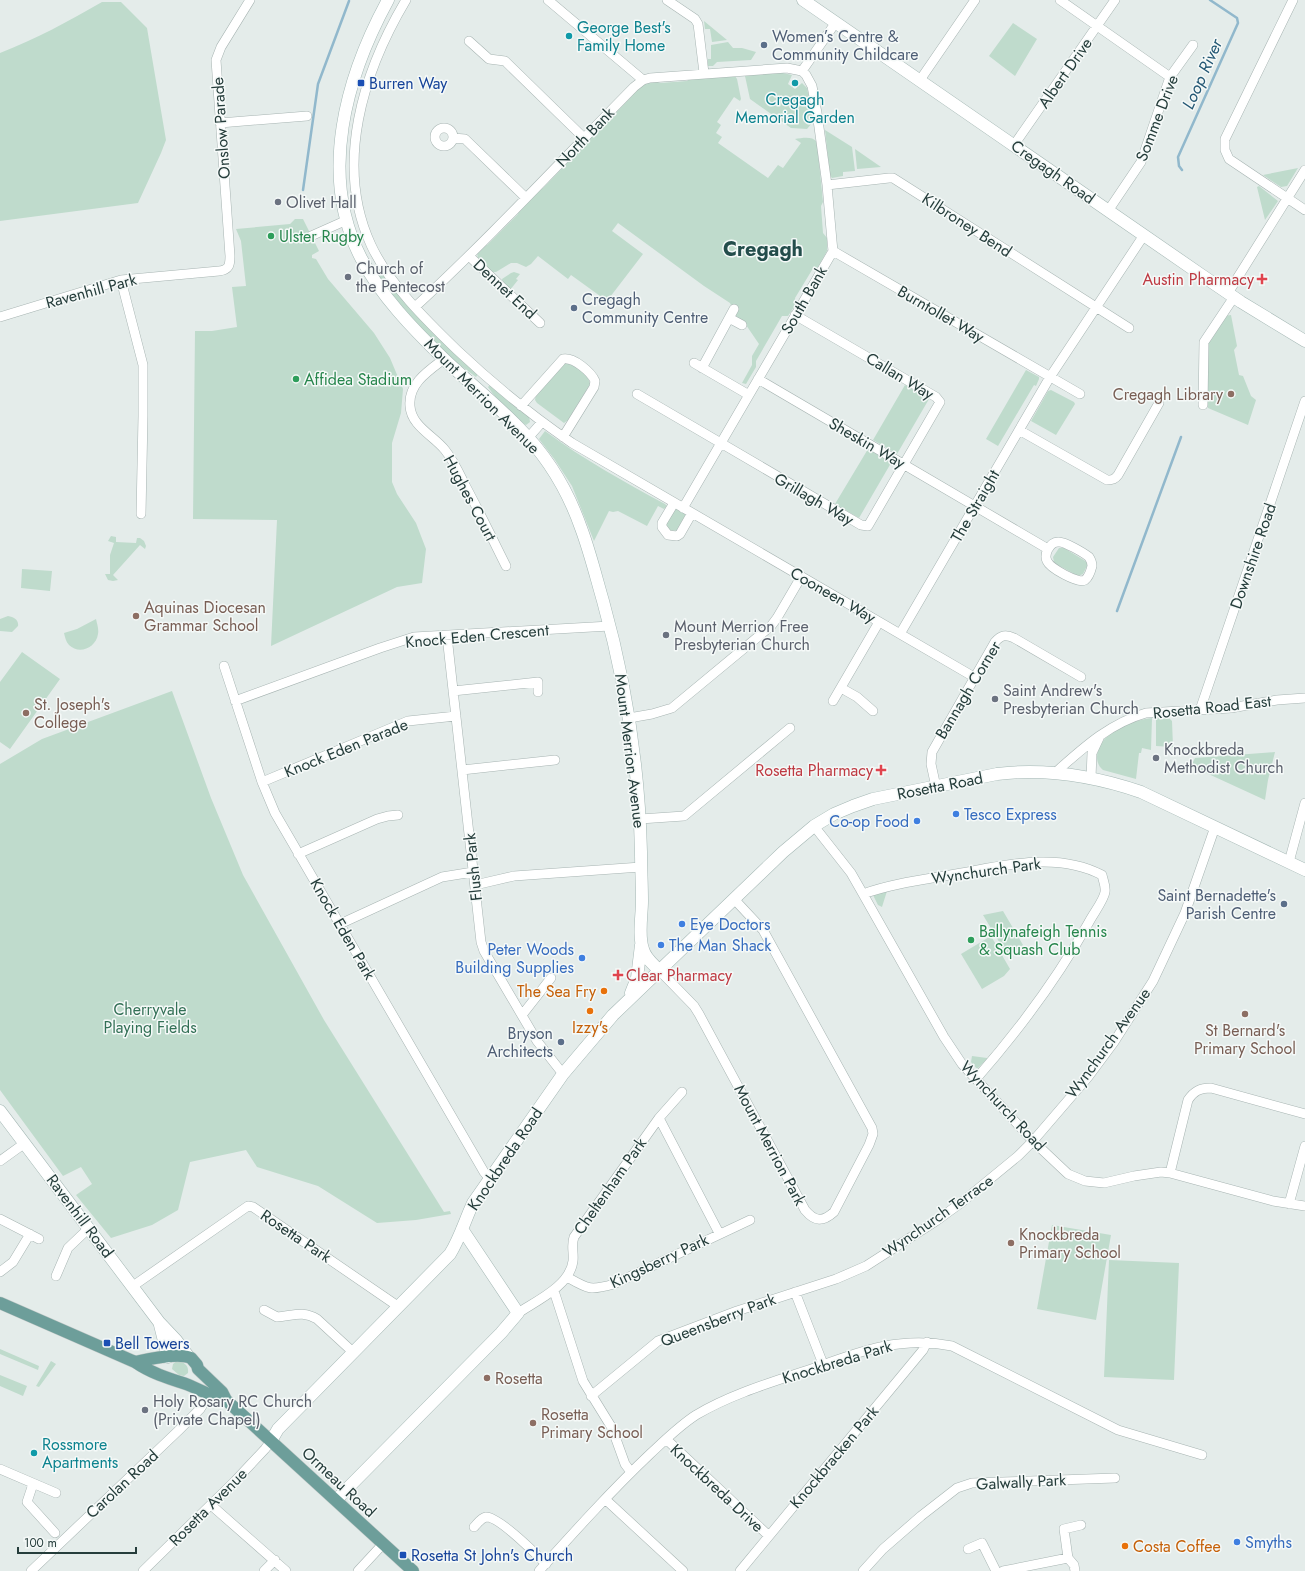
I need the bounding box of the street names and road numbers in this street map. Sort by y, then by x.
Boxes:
street label: Albert Drive [1032,33,1098,113]
street label: Somme Drive [1130,71,1184,165]
street label: Onslow Parade [206,76,236,180]
street label: North Bank [550,101,620,172]
street label: Cregagh Road [1006,134,1100,210]
street label: Kilbroney Bend [918,187,1016,263]
street label: Dennet End [468,254,542,324]
street label: South Bank [775,261,833,338]
street label: Ravenhill Park [43,268,140,314]
street label: Burntollet Way [893,280,990,349]
street label: Mount Merrion Avenue [419,333,545,459]
street label: Callan Way [862,347,939,406]
street label: Sheskin Way [824,412,910,475]
street label: Hughes Court [438,451,502,545]
street label: The Straight [945,465,1005,546]
street label: Grillagh Way [770,467,859,532]
street label: Downshire Road [1224,500,1282,612]
street label: Cooneen Way [786,561,881,629]
street label: Knock Eden Crescent [404,618,550,654]
street label: Bannagh Corner [930,636,1007,743]
street label: Mount Merrion Avenue [609,673,651,829]
street label: Rosetta Road East [1152,689,1272,725]
street label: Knock Eden Parade [281,713,411,783]
street label: Rosetta Road [895,766,985,806]
street label: Flush Park [458,831,488,902]
street label: Wynchurch Park [930,852,1043,890]
street label: Knock Eden Park [305,874,382,985]
street label: Wynchurch Avenue [1060,983,1156,1103]
street label: Wynchurch Road [955,1056,1051,1156]
street label: Mount Merrion Park [728,1080,812,1210]
street label: Knockbreda Road [462,1103,548,1215]
street label: Cheltenham Park [568,1132,653,1239]
street label: Ravenhill Road [41,1169,119,1263]
street label: Wynchurch Terrace [878,1169,998,1263]
street label: Rosetta Park [256,1204,337,1269]
street label: Kingsberry Park [606,1228,713,1294]
street label: Queensberry Park [657,1287,780,1353]
street label: Knockbreda Park [779,1334,896,1390]
street label: Knockbracken Park [784,1400,884,1513]
street label: Knockbreda Drive [665,1438,769,1538]
street label: Ormeau Road [297,1441,381,1523]
street label: Carolan Road [81,1444,163,1524]
street label: Rosetta Avenue [164,1463,252,1551]
street label: Galwally Park [975,1468,1068,1496]

